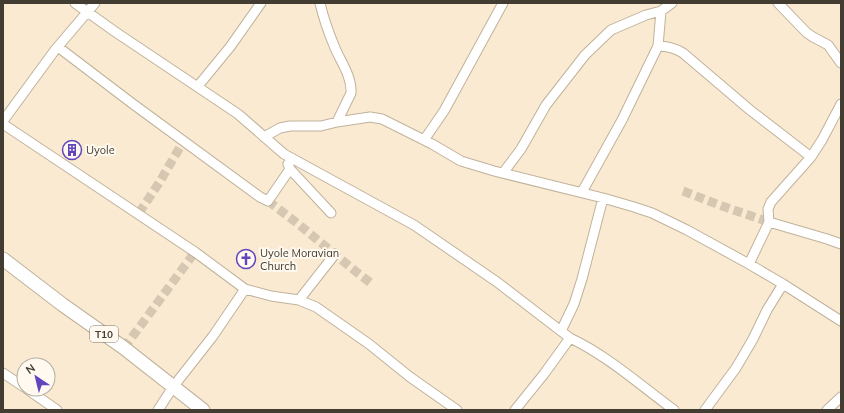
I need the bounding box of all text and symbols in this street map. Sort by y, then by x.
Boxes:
building icon: Uyole [61,139,83,161]
place label: Uyole [86,143,115,157]
place label: Uyole Moravian Church [260,246,339,273]
church icon: Uyole Moravian Church [235,248,257,270]
road number: T10 [90,326,118,342]
north arrow [16,357,56,397]
text: N [23,361,38,377]

